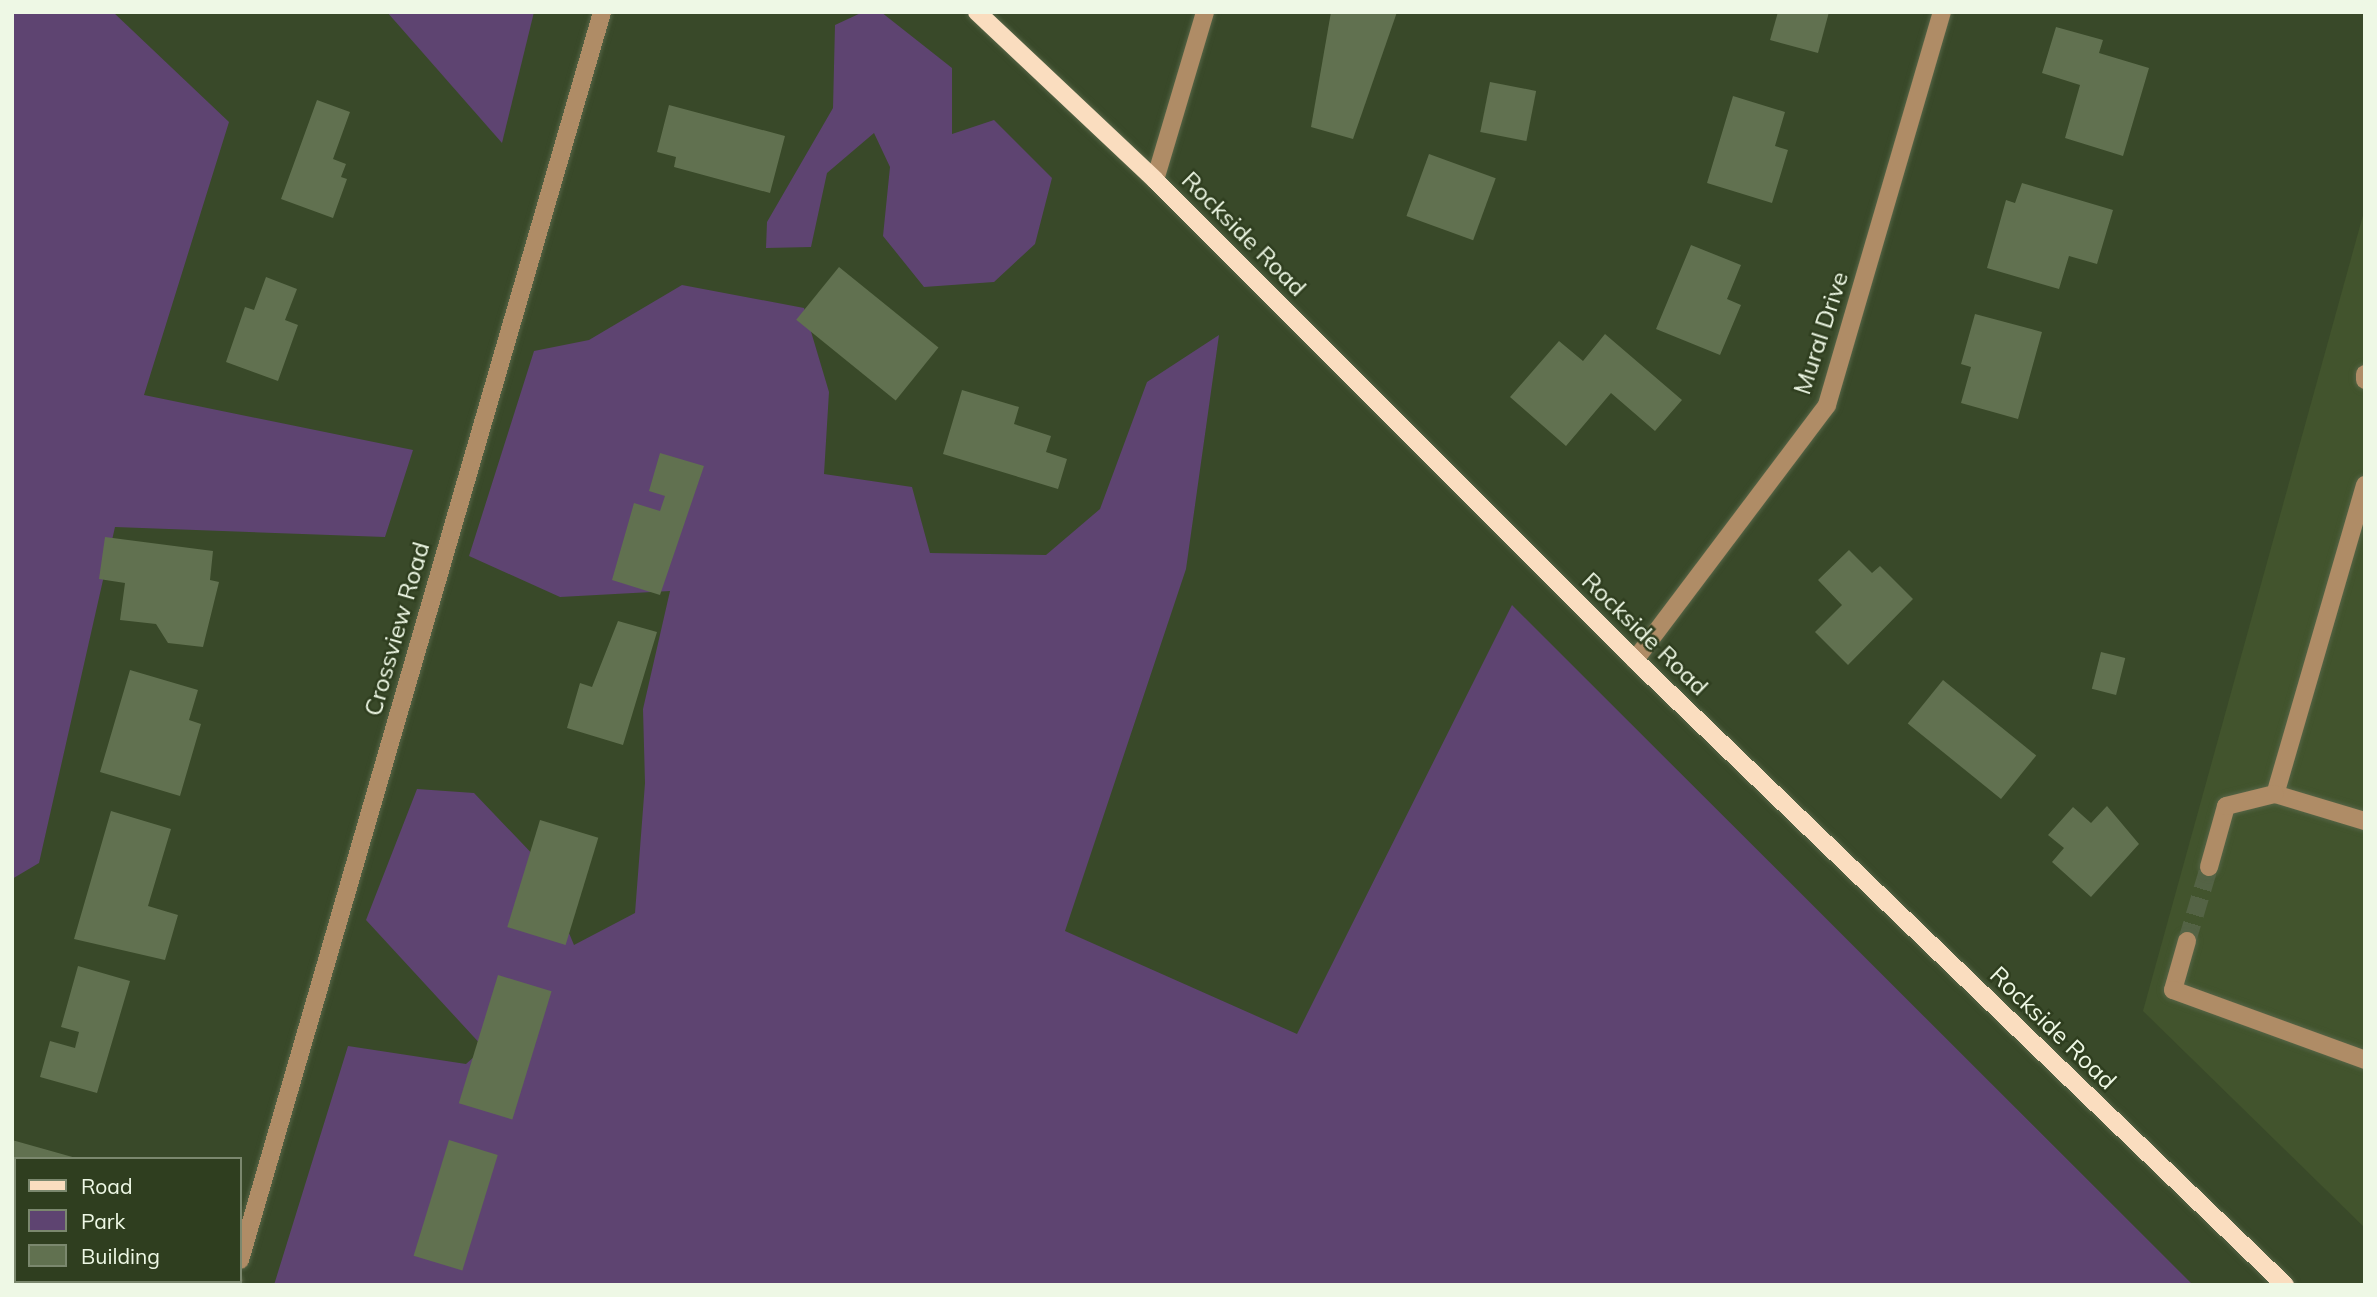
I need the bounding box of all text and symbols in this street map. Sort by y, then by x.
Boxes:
street label: Rockside Road [1176,166,1312,302]
street label: Mural Drive [1788,268,1854,398]
street label: Crossview Road [358,539,436,719]
street label: Rockside Road [1576,567,1714,701]
street label: Rockside Road [1984,961,2122,1095]
legend [14,1157,242,1283]
text: Road [81,1173,132,1199]
text: Park [81,1208,125,1234]
text: Building [81,1243,160,1269]

